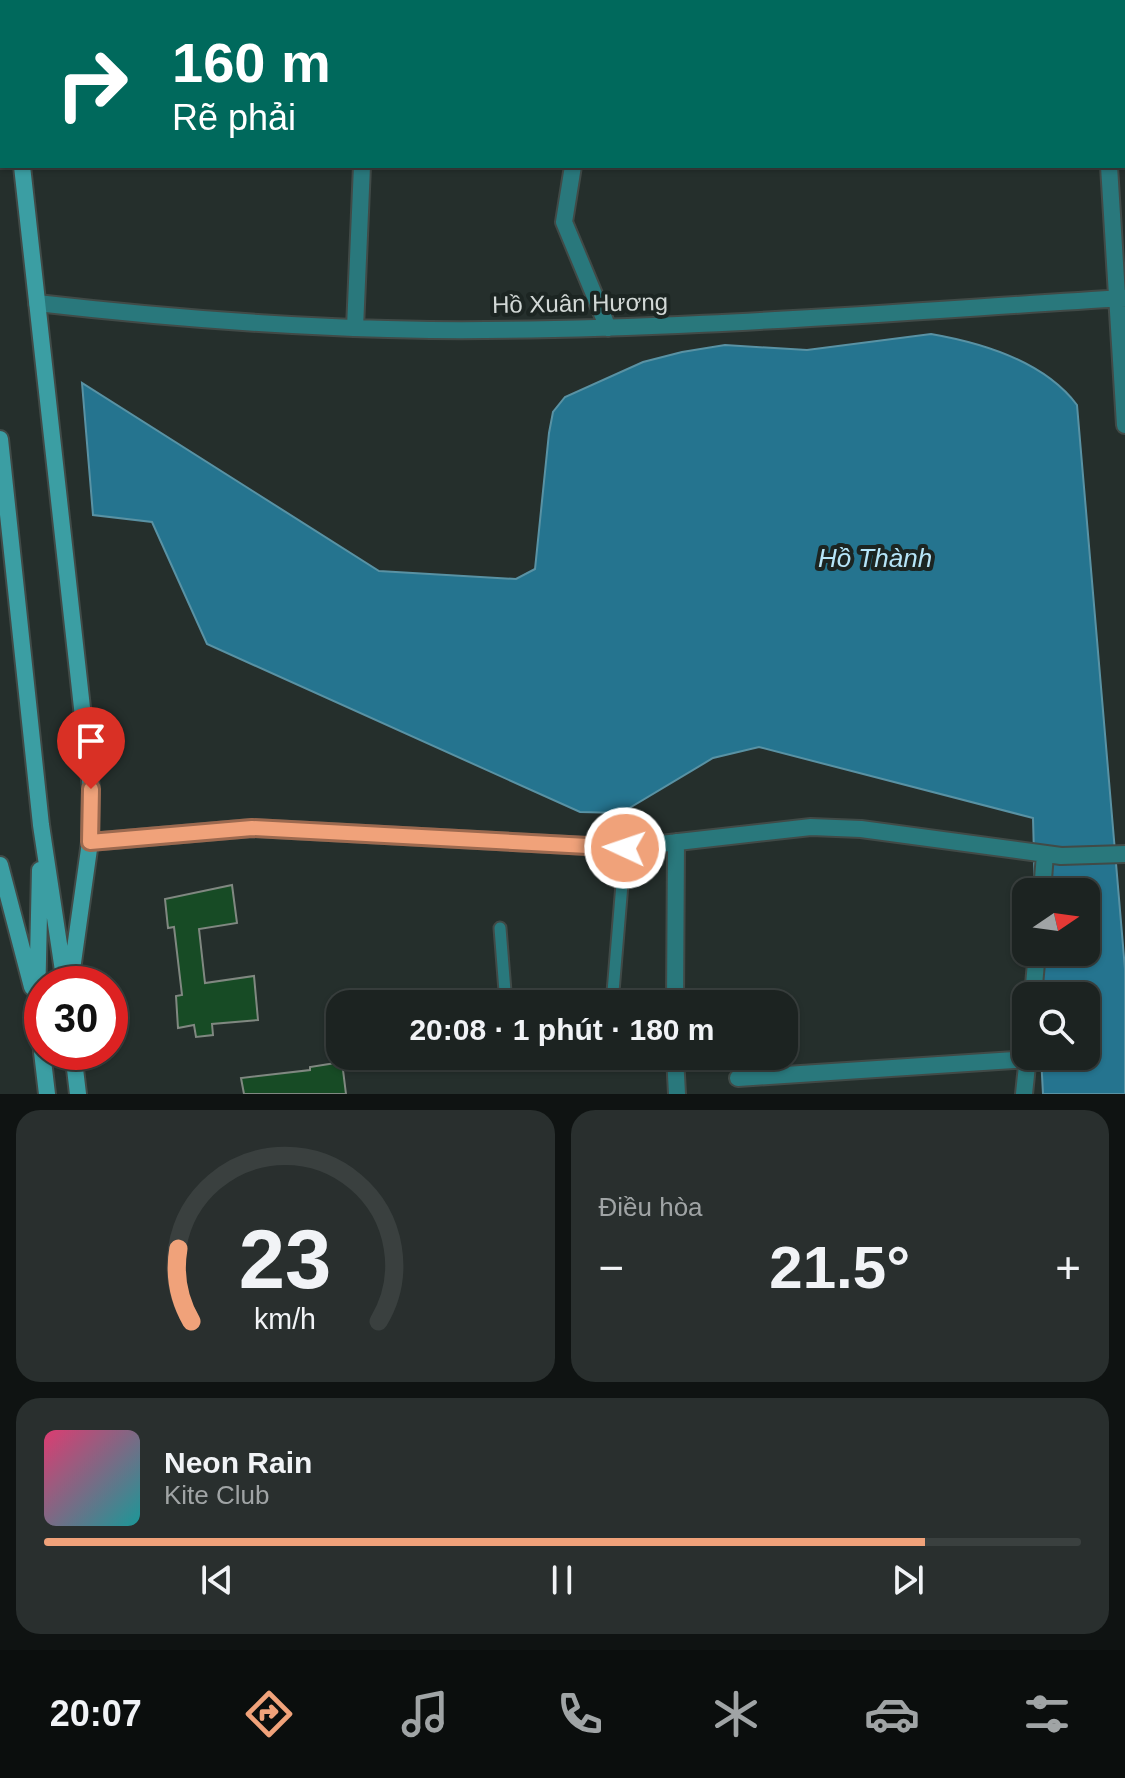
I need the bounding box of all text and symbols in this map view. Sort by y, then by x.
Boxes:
text: 160 m [172,31,331,94]
icon: right [40,32,144,136]
text: Rẽ phải [172,97,296,138]
street label: Hồ Xuân Hương [492,288,668,318]
water label: Hồ Thành [818,543,932,573]
pin [57,707,125,789]
icon: arrive [69,719,113,763]
position arrow [583,806,667,890]
north arrow [1012,878,1100,966]
map controls [1012,878,1100,1070]
speed limit sign: 30 [24,966,128,1070]
button: search [1012,982,1100,1070]
text: 20:08 · 1 phút · 180 m [409,1013,715,1046]
text: Điều hòa [599,1192,703,1222]
text: 23 [239,1213,332,1306]
text: 21.5° [769,1234,910,1301]
text: − [599,1243,624,1292]
text: + [1055,1243,1081,1292]
text: km/h [254,1303,316,1335]
text: Neon Rain [164,1446,312,1479]
text: Kite Club [164,1480,270,1510]
icon: previous [195,1558,239,1602]
icon: pause [540,1558,584,1602]
icon: next [886,1558,930,1602]
icon: directions [241,1686,297,1742]
icon: music [397,1686,453,1742]
icon: phone [552,1686,608,1742]
icon: climate [708,1686,764,1742]
icon: car [864,1686,920,1742]
icon: filters [1019,1686,1075,1742]
text: 20:07 [50,1693,142,1734]

